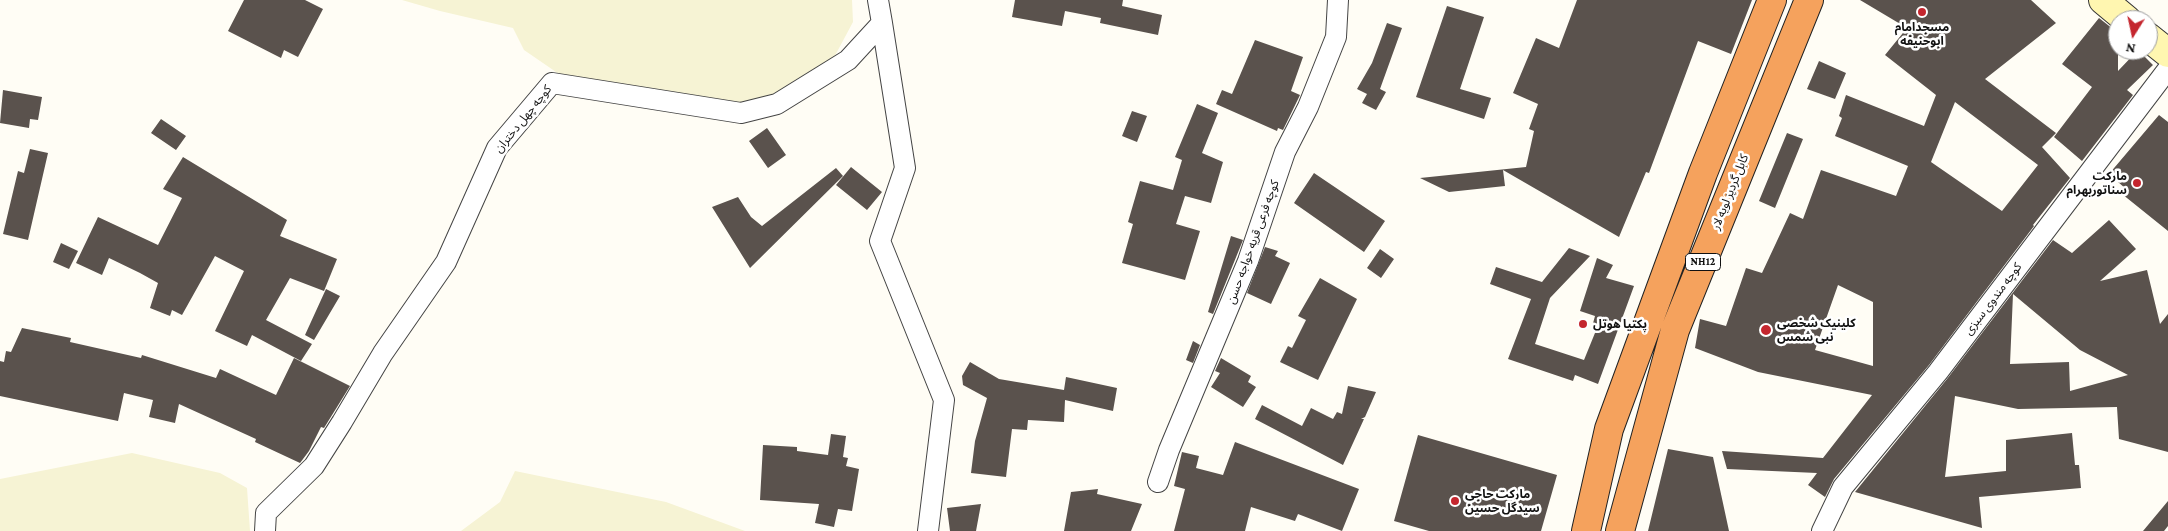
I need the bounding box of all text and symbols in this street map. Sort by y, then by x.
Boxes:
marker: مسجدامام ابوحنیفه [1916,6,1928,18]
north arrow [2108,10,2158,60]
place label: مسجدامام ابوحنیفه [1895,20,1949,48]
text: N [2124,40,2137,57]
street label: کوچه چهل دختران [491,82,555,156]
street label: کابل گردیز لویه لار [1708,152,1752,232]
place label: مارکت سناتوربهرام [2066,169,2127,197]
marker: مارکت سناتوربهرام [2131,177,2143,189]
street label: کوچه فرعی قریه خواجه حسن [1224,178,1282,306]
road number: NH12 [1686,253,1720,270]
street label: کوچه مندوی سبزی [1961,260,2025,338]
place label: کلینیک شخصی نبی شمس [1777,316,1856,344]
place label: پکتیا هوتل [1593,317,1647,331]
marker: پکتیا هوتل [1577,318,1589,330]
marker: کلینیک شخصی نبی شمس [1759,323,1773,337]
place label: مارکت حاجی سیدگل حسین [1465,487,1540,515]
marker: مارکت حاجی سیدگل حسین [1449,495,1461,507]

